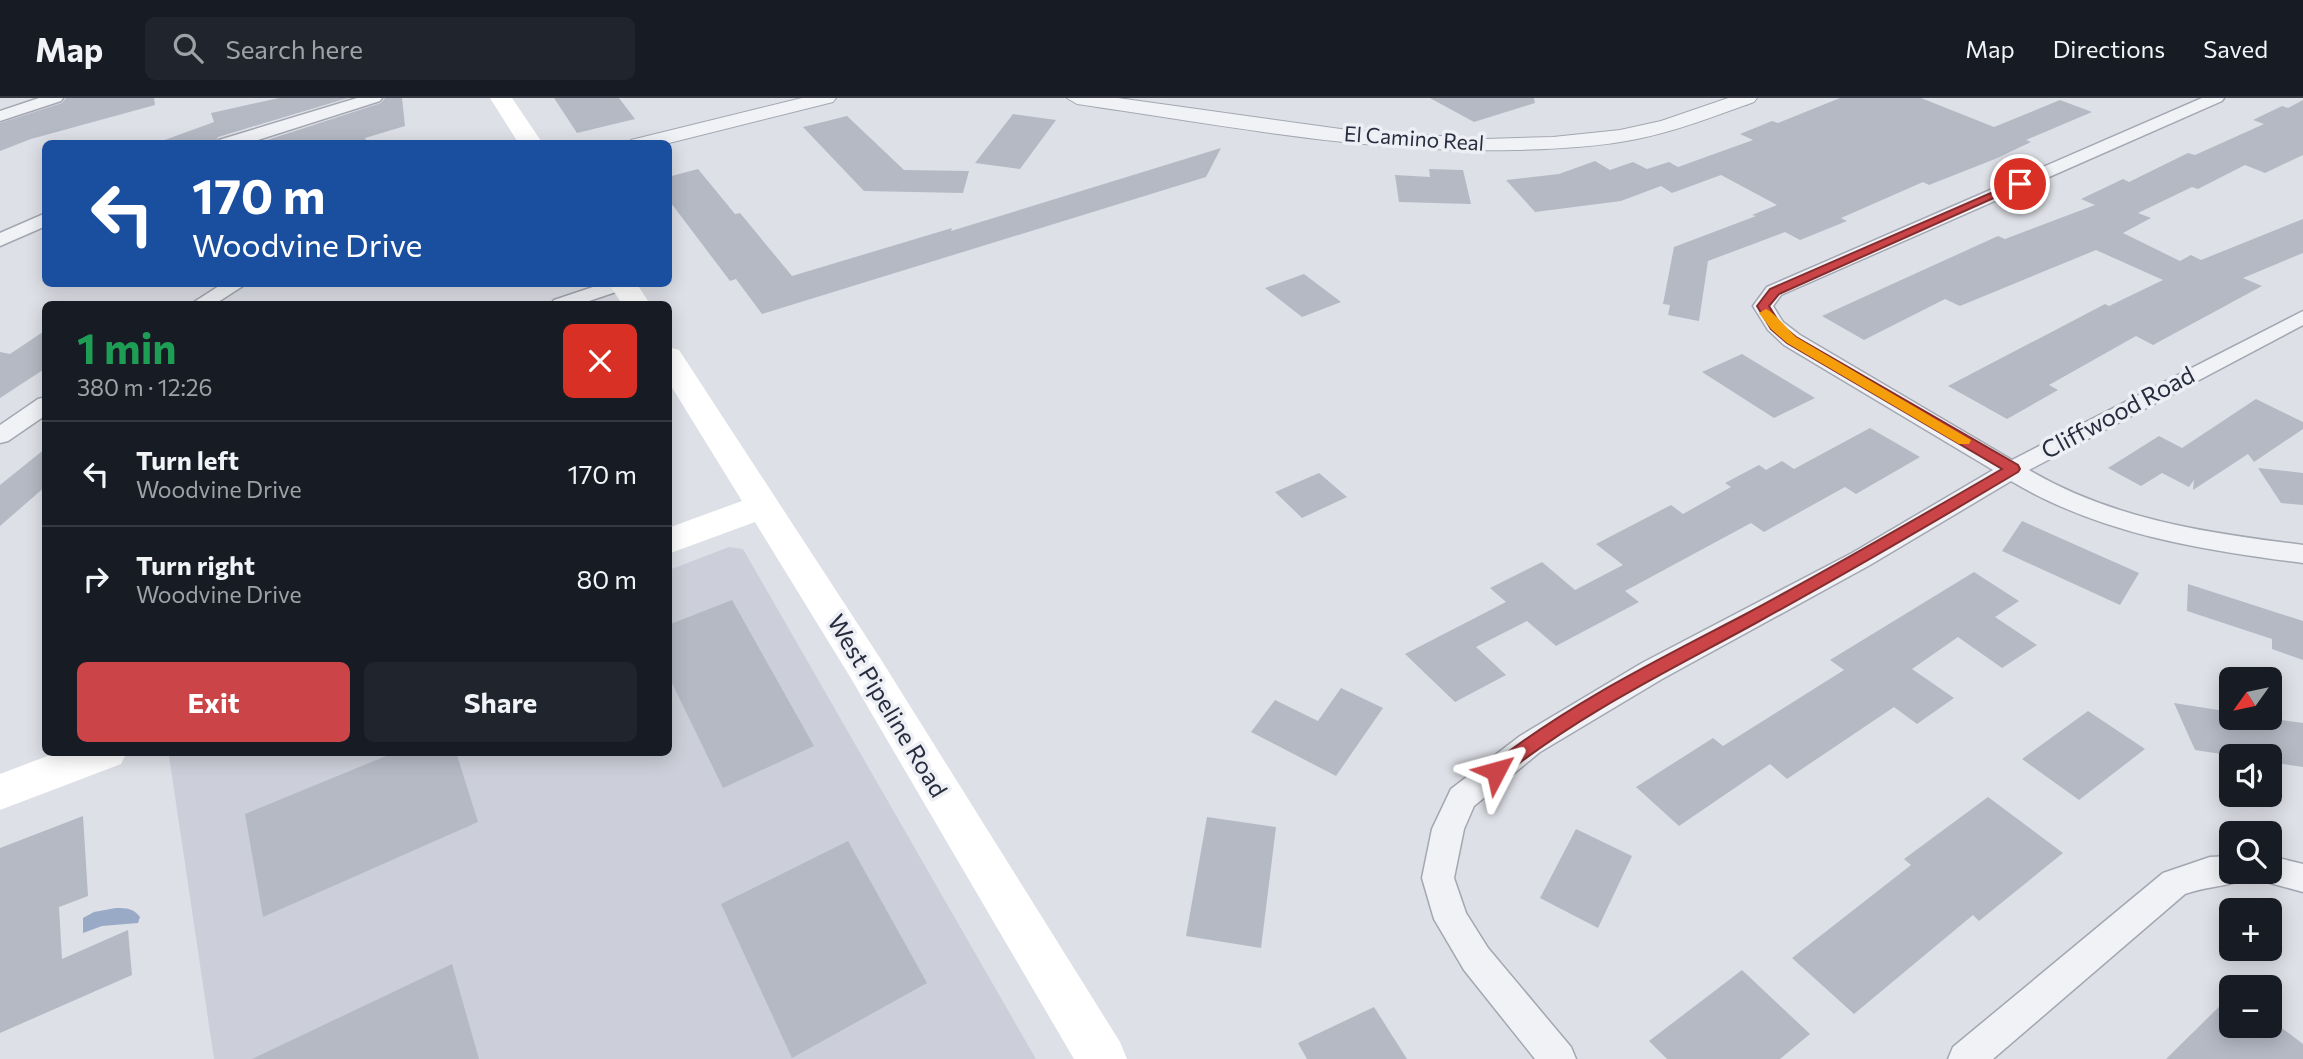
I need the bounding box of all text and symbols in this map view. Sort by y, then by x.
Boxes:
search box [145,17,635,80]
text: Map [35,28,103,69]
icon: search [169,29,207,67]
text: Search here [225,33,363,64]
text: Map [1965,34,2015,63]
text: Directions [2053,34,2165,63]
text: Saved [2203,34,2268,63]
street label: El Camino Real [1343,120,1485,155]
pin [1990,154,2050,214]
text: 170 m [192,164,325,224]
icon: arrive [2001,165,2039,203]
icon: left [77,168,168,259]
text: Woodvine Drive [192,224,422,264]
text: 1 min [77,321,177,373]
button: close [563,324,637,398]
street label: Cliffwood Road [2036,359,2199,464]
text: 380 m · 12:26 [77,373,212,401]
text: Turn left [136,444,239,475]
icon: left [77,455,115,493]
text: 170 m [568,458,637,489]
text: Woodvine Drive [136,475,302,503]
text: Turn right [136,549,255,580]
icon: right [77,560,115,598]
text: 80 m [577,563,637,594]
text: Woodvine Drive [136,580,302,608]
street label: West Pipeline Road [822,609,954,802]
button: Exit [77,662,350,742]
button: Share [364,662,637,742]
north arrow [2219,667,2282,730]
map controls [2219,667,2282,1038]
position arrow [1459,734,1533,808]
button: sound [2219,744,2282,807]
button: search [2219,821,2282,884]
button: + [2219,898,2282,961]
button: − [2219,975,2282,1038]

